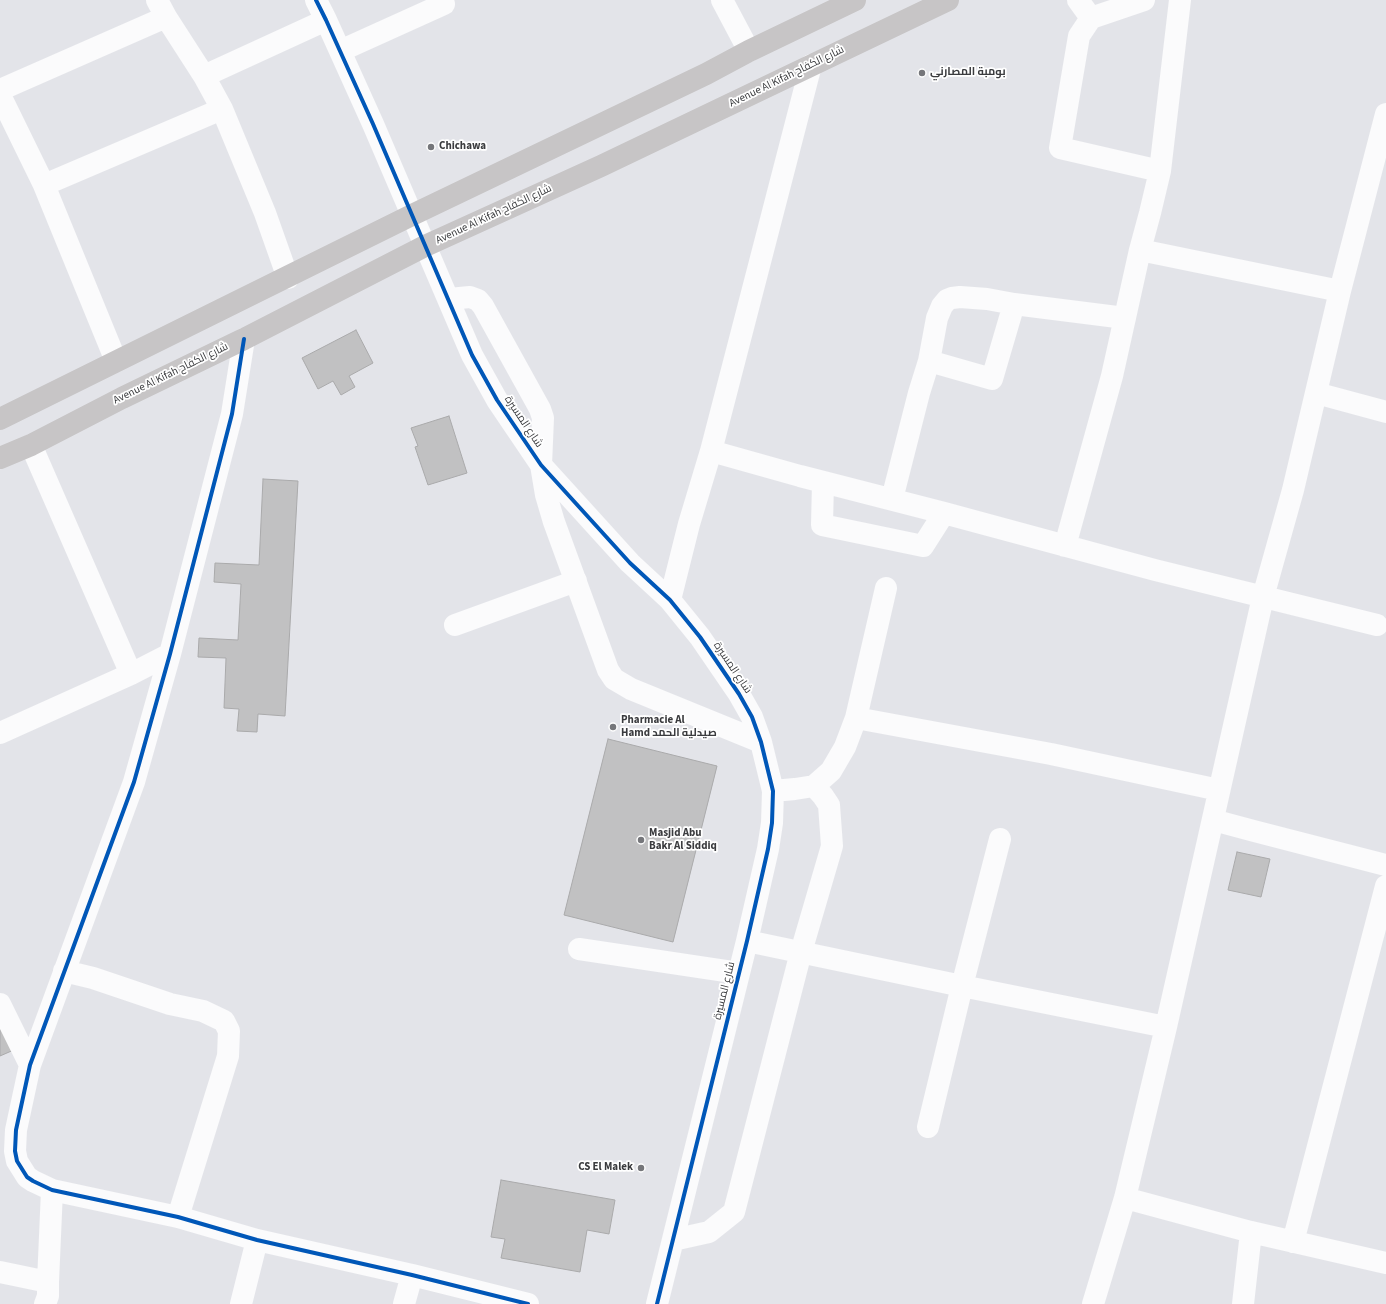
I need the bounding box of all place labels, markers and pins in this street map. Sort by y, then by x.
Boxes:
place label: بومبة المصارني [930,66,1006,80]
marker: بومبة المصارني [917,68,927,78]
place label: Chichawa [439,140,486,154]
marker: Chichawa [426,142,436,152]
place label: Pharmacie Al Hamd صيدلية الحمد [621,714,717,740]
marker: Pharmacie Al Hamd صيدلية الحمد [608,722,618,732]
place label: Masjid Abu Bakr Al Siddiq [649,827,717,853]
marker: Masjid Abu Bakr Al Siddiq [636,835,646,845]
place label: CS El Malek [578,1161,633,1175]
marker: CS El Malek [636,1163,646,1173]

